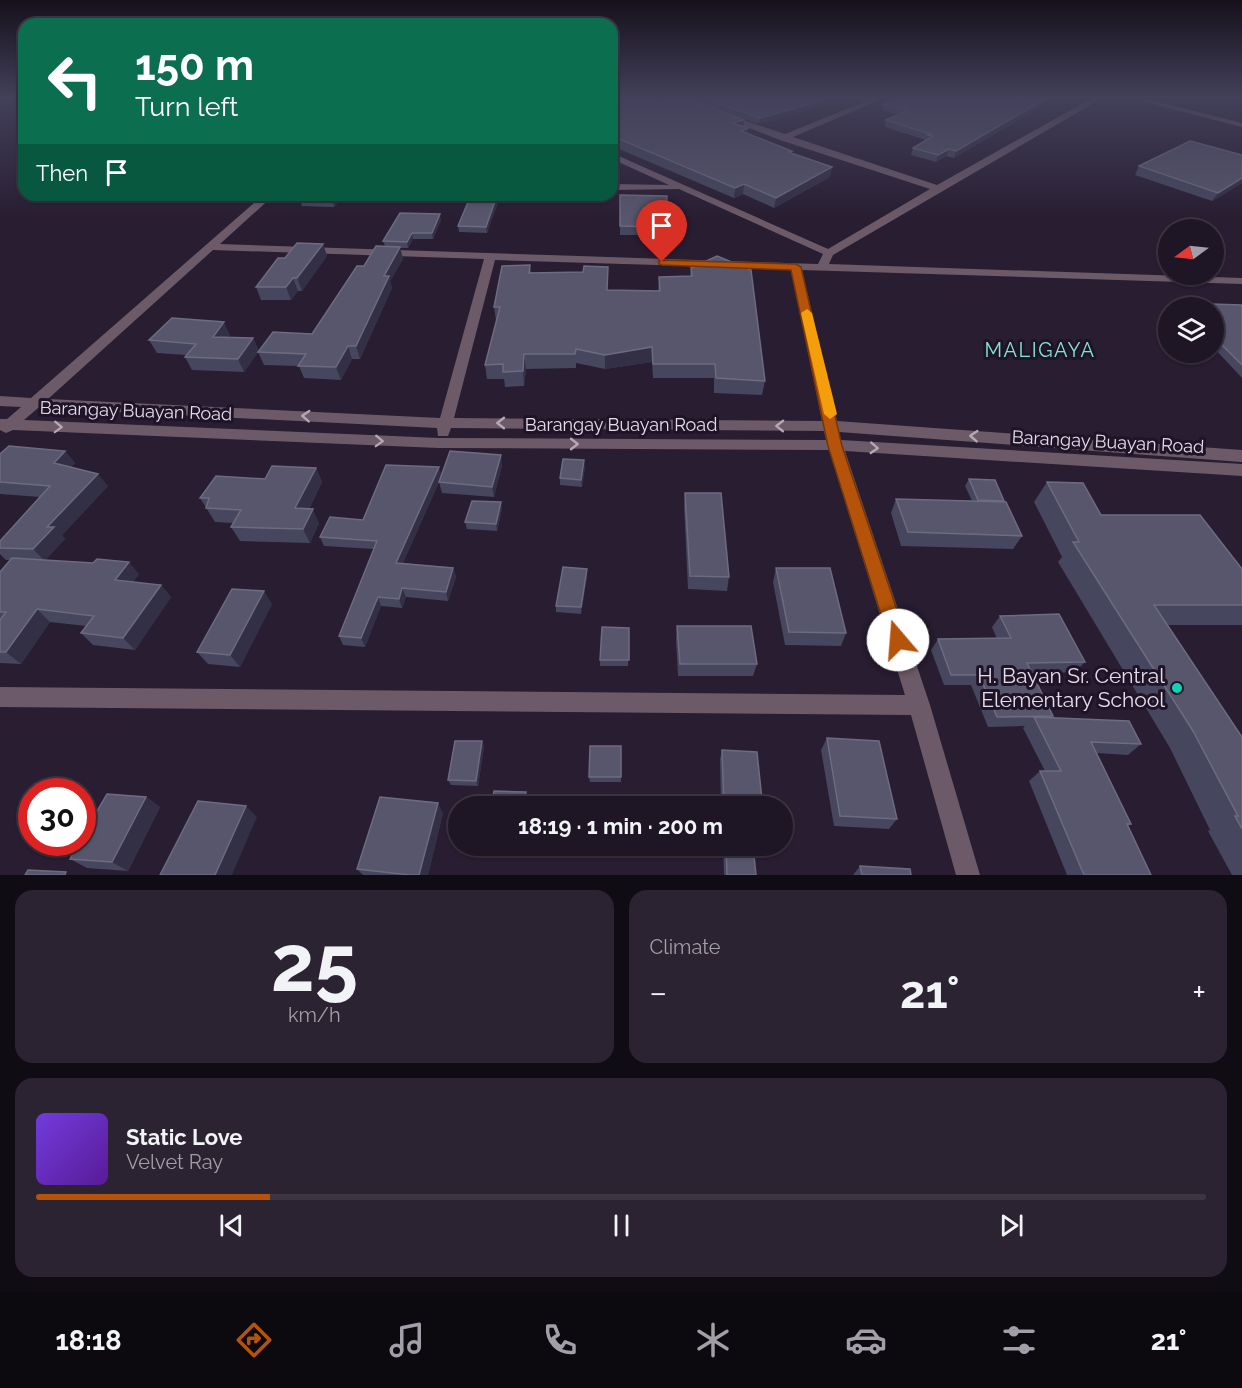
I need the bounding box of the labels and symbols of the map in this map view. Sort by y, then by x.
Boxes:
pin [636,200,687,262]
north arrow [1158,219,1224,285]
district label: MALIGAYA [985,338,1095,362]
street label: Barangay Buayan Road [39,397,233,424]
one-way arrow [301,410,310,423]
street label: Barangay Buayan Road [525,414,717,435]
one-way arrow [496,417,505,429]
one-way arrow [775,419,784,432]
one-way arrow [54,420,63,433]
street label: Barangay Buayan Road [1011,426,1205,457]
one-way arrow [970,430,979,443]
one-way arrow [375,434,384,447]
one-way arrow [570,438,579,450]
one-way arrow [870,441,879,454]
position arrow [866,608,930,672]
place label: H. Bayan Sr. Central Elementary School [977,663,1165,712]
marker: H. Bayan Sr. Central Elementary School [1170,681,1184,695]
speed limit sign: 30 [18,778,96,856]

